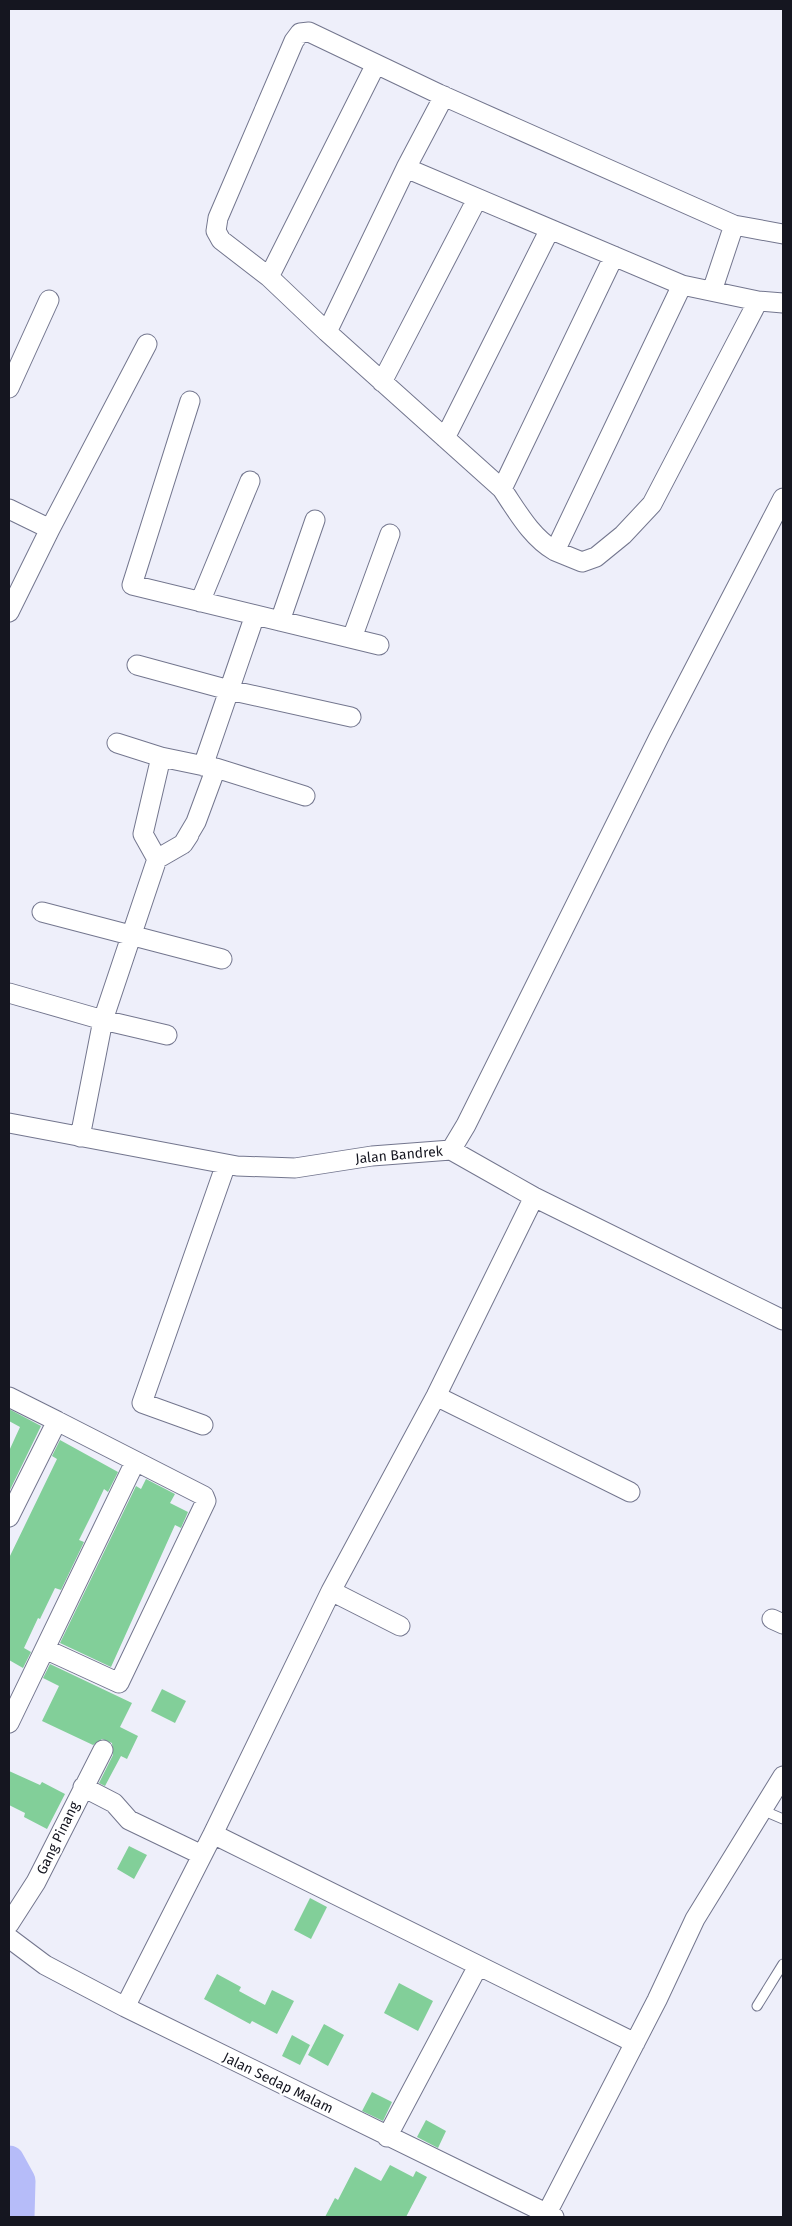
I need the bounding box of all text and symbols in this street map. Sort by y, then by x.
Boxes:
street label: Jalan Bandrek [355,1143,444,1167]
street label: Gang Pinang [33,1798,83,1877]
street label: Jalan Sedap Malam [220,2049,336,2117]

